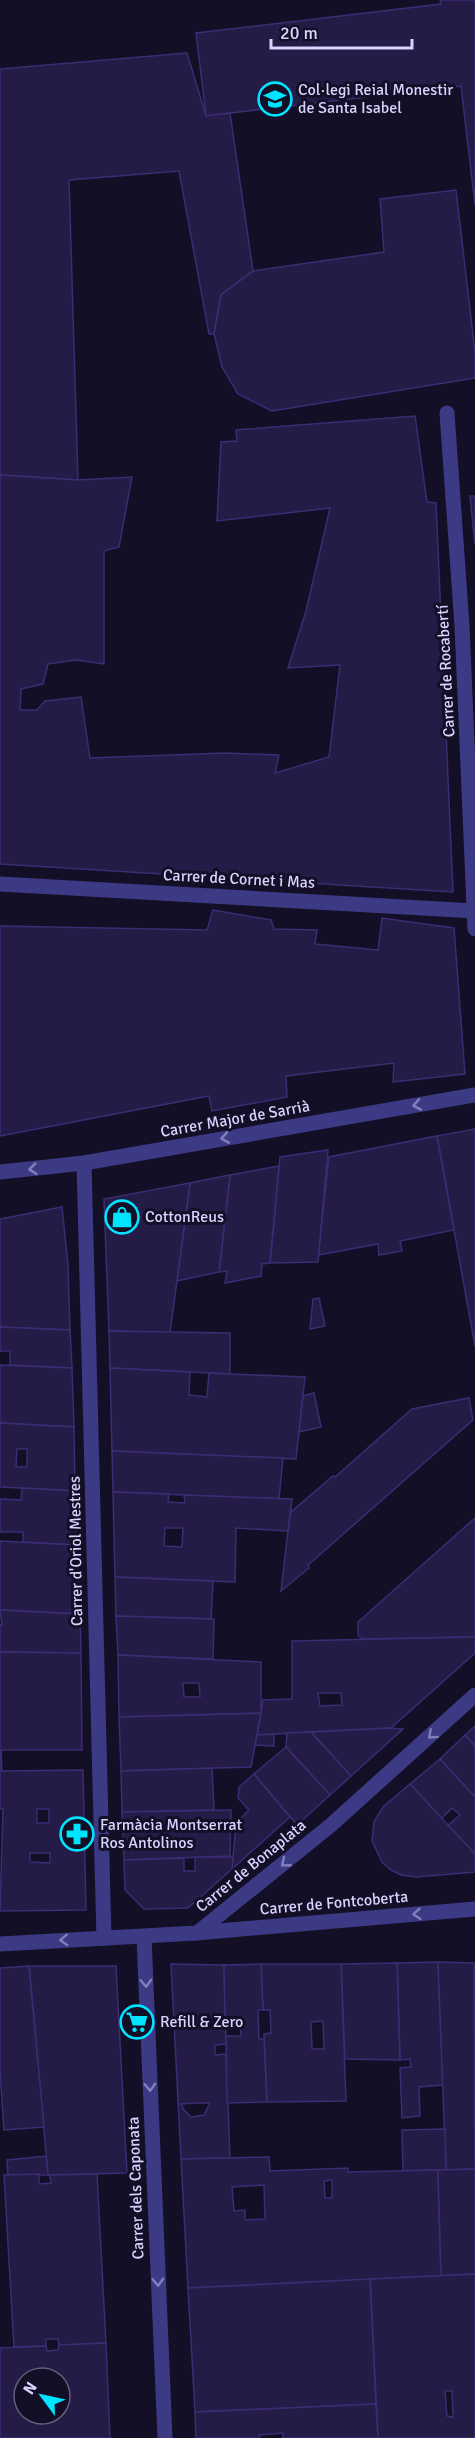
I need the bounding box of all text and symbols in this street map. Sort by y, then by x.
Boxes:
scale bar [271,12,412,50]
text: 20 m [280,22,318,44]
place label: Col·legi Reial Monestir de Santa Isabel [298,80,453,118]
school or university icon: Col·legi Reial Monestir de Santa Isabel [257,81,293,117]
street label: Carrer de Rocabertí [433,604,459,738]
street label: Carrer de Cornet i Mas [163,865,315,893]
street label: Carrer Major de Sarrià [159,1096,311,1142]
one-way arrow [413,1098,422,1110]
one-way arrow [221,1132,230,1144]
one-way arrow [28,1162,37,1175]
shop icon: CottonReus [104,1199,140,1235]
place label: CottonReus [145,1207,224,1227]
street label: Carrer d'Oriol Mestres [65,1476,87,1626]
one-way arrow [428,1728,438,1739]
place label: Farmàcia Montserrat Ros Antolinos [100,1815,242,1853]
street label: Carrer de Bonaplata [192,1815,310,1917]
pharmacy icon: Farmàcia Montserrat Ros Antolinos [59,1816,95,1852]
one-way arrow [280,1855,291,1866]
street label: Carrer de Fontcoberta [259,1887,409,1919]
one-way arrow [412,1907,421,1920]
one-way arrow [60,1933,69,1946]
one-way arrow [139,1979,152,1988]
supermarket icon: Refill & Zero [119,2004,155,2040]
place label: Refill & Zero [160,2012,243,2032]
one-way arrow [143,2083,156,2092]
street label: Carrer dels Caponata [124,2116,148,2260]
one-way arrow [152,2278,165,2287]
north arrow [12,2366,72,2426]
text: N [19,2378,42,2398]

